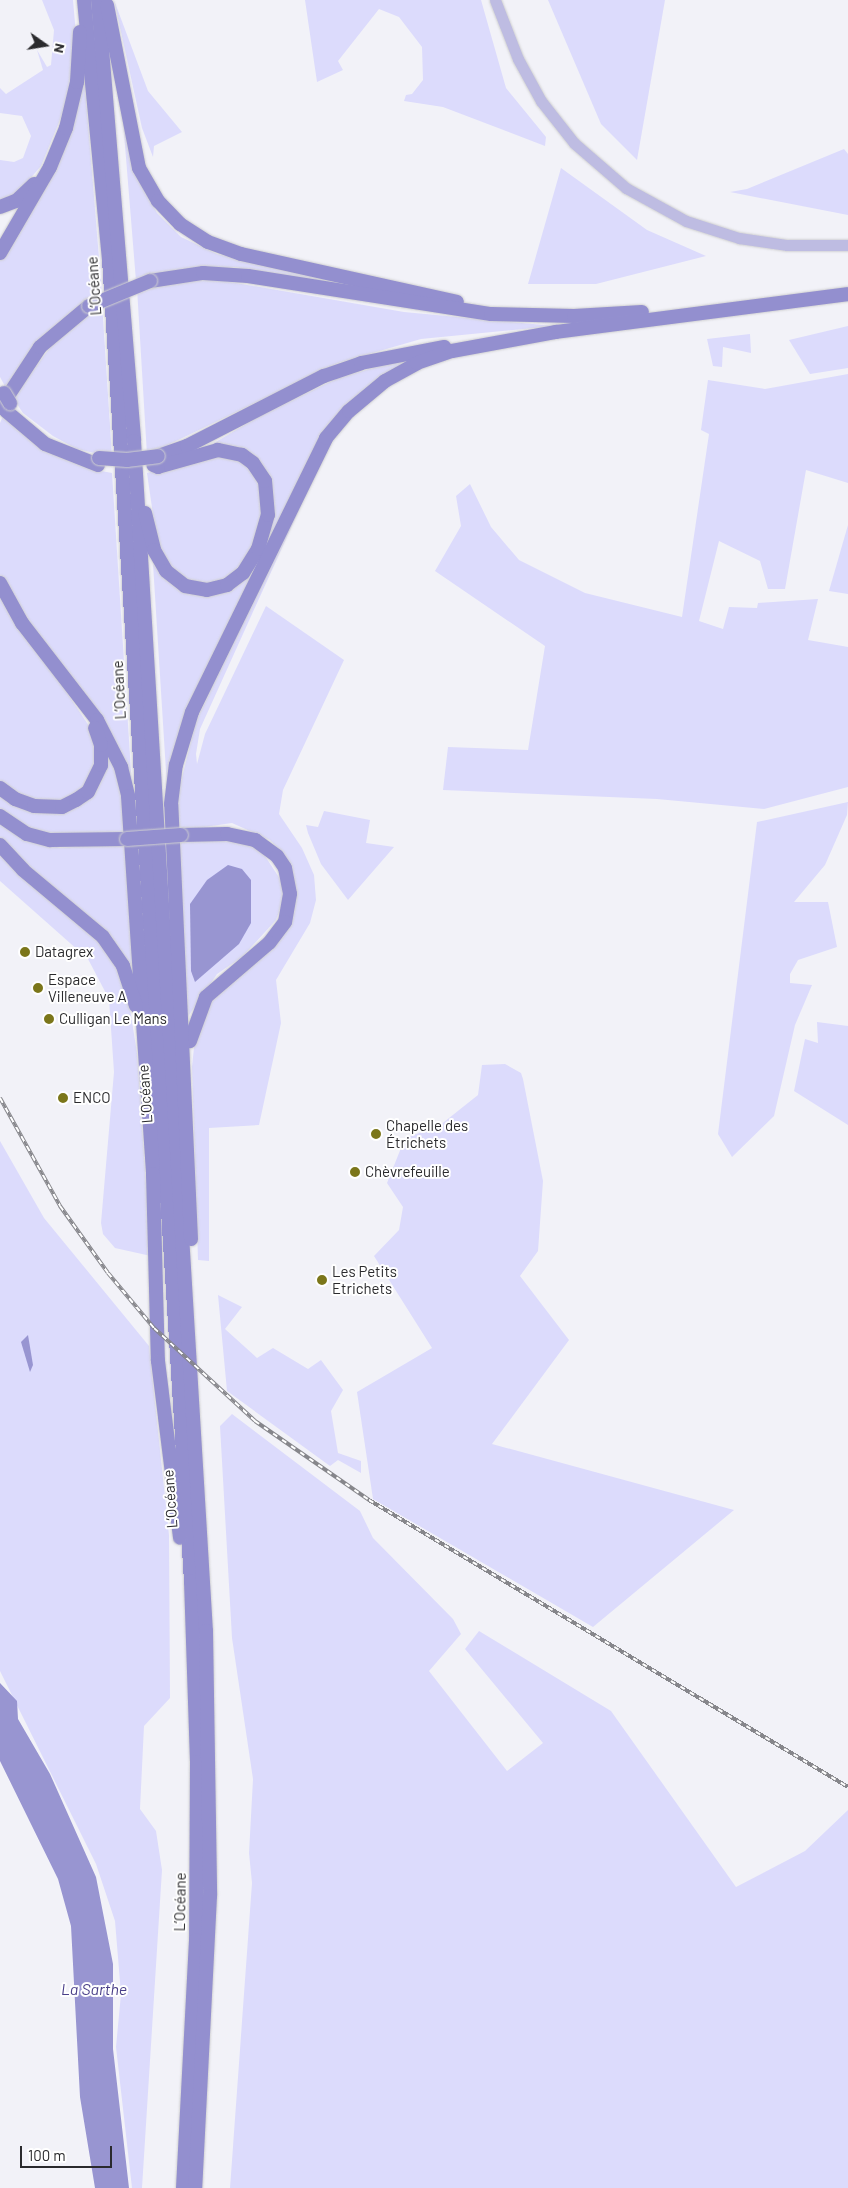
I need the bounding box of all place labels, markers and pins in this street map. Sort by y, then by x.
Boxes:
place label: Datagrex [35,943,93,961]
marker: Datagrex [19,946,31,958]
place label: Espace Villeneuve A [48,970,127,1005]
marker: Espace Villeneuve A [32,982,44,994]
place label: Culligan Le Mans [59,1010,167,1028]
marker: Culligan Le Mans [43,1013,55,1025]
place label: ENCO [73,1089,111,1107]
marker: ENCO [57,1092,69,1104]
place label: Chapelle des Étrichets [386,1116,468,1151]
marker: Chapelle des Étrichets [370,1128,382,1140]
place label: Chèvrefeuille [365,1163,450,1181]
marker: Chèvrefeuille [349,1166,361,1178]
place label: Les Petits Etrichets [332,1262,397,1297]
marker: Les Petits Etrichets [316,1274,328,1286]

